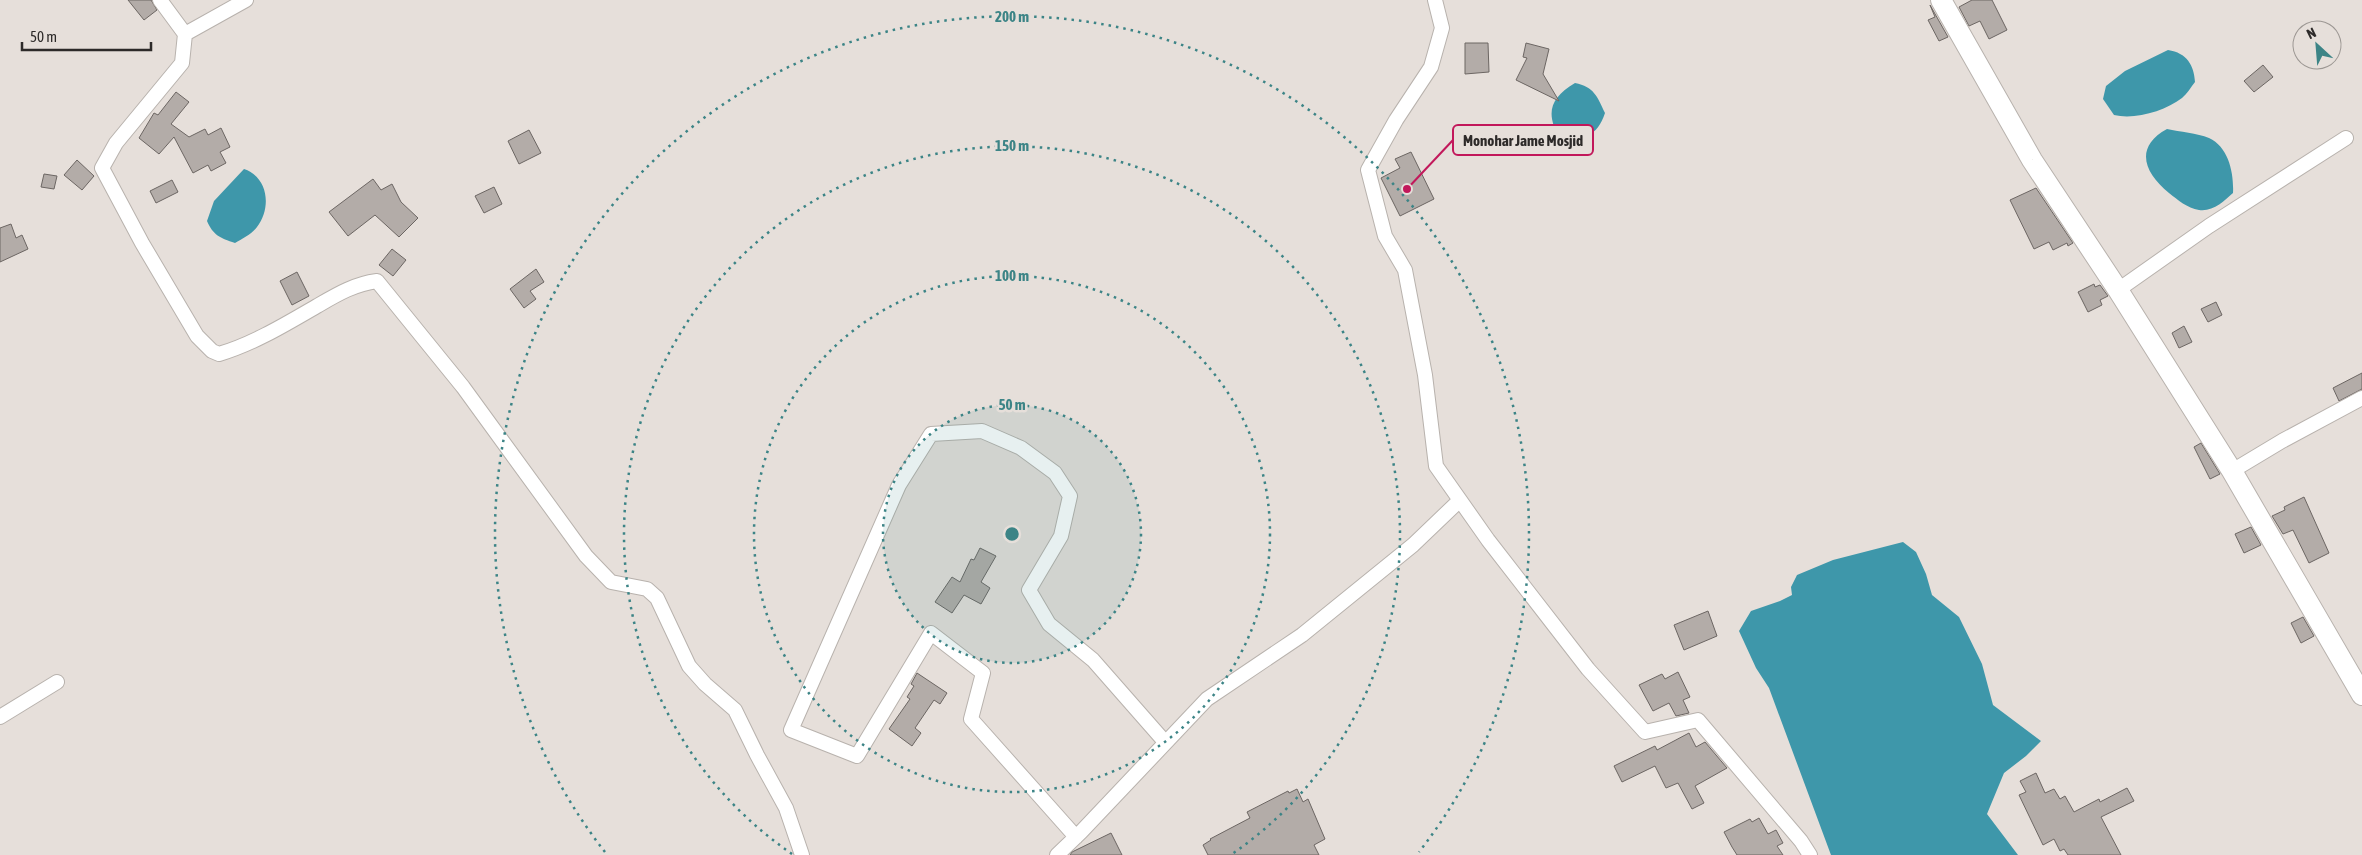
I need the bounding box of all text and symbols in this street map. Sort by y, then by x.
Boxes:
text: 200 m [995,8,1029,25]
scale bar [22,20,151,52]
north arrow [2292,20,2342,70]
text: N [2304,24,2319,42]
text: 50 m [30,28,57,45]
callout: Monohar Jame Mosjid [1453,125,1593,155]
text: Monohar Jame Mosjid [1463,132,1583,149]
text: 150 m [995,137,1029,154]
text: 100 m [995,267,1029,284]
text: 50 m [999,396,1026,413]
centre of rings [1003,525,1021,543]

